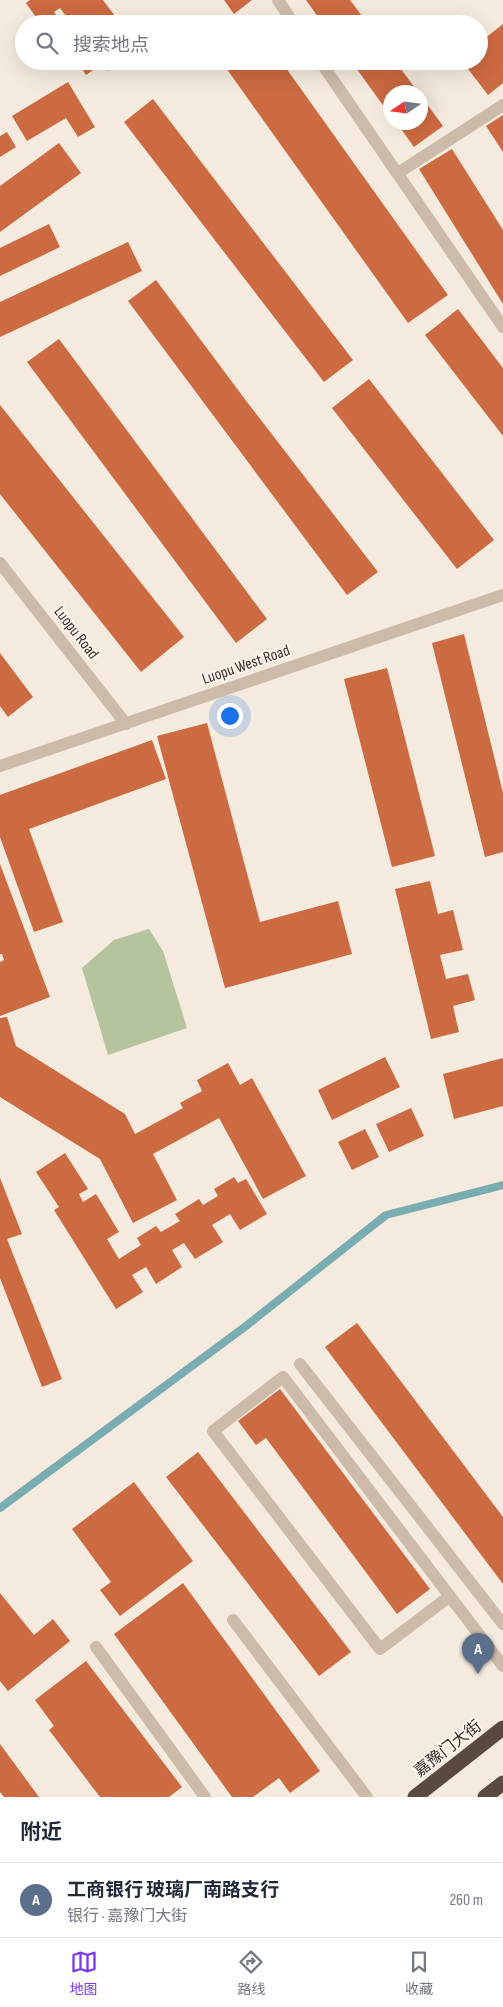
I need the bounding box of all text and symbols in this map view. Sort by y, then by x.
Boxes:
search box [15,15,488,70]
icon: search [33,29,61,57]
text: 搜索地点 [73,34,149,57]
north arrow [383,85,428,130]
street label: Luopu Road [50,603,102,663]
street label: Luopu West Road [200,641,292,689]
your location [217,703,243,729]
pin: A [462,1633,494,1674]
street label: 嘉豫门大街 [411,1717,485,1781]
text: 附近 [20,1820,62,1845]
text: 工商银行 玻璃厂南路支行 [67,1879,279,1902]
text: A [32,1891,40,1910]
text: 260 m [449,1891,483,1910]
text: 银行 · 嘉豫门大街 [67,1907,187,1926]
tab: 地图 [70,1948,98,1998]
tab: 路线 [237,1948,265,1998]
tab: 收藏 [405,1948,433,1998]

